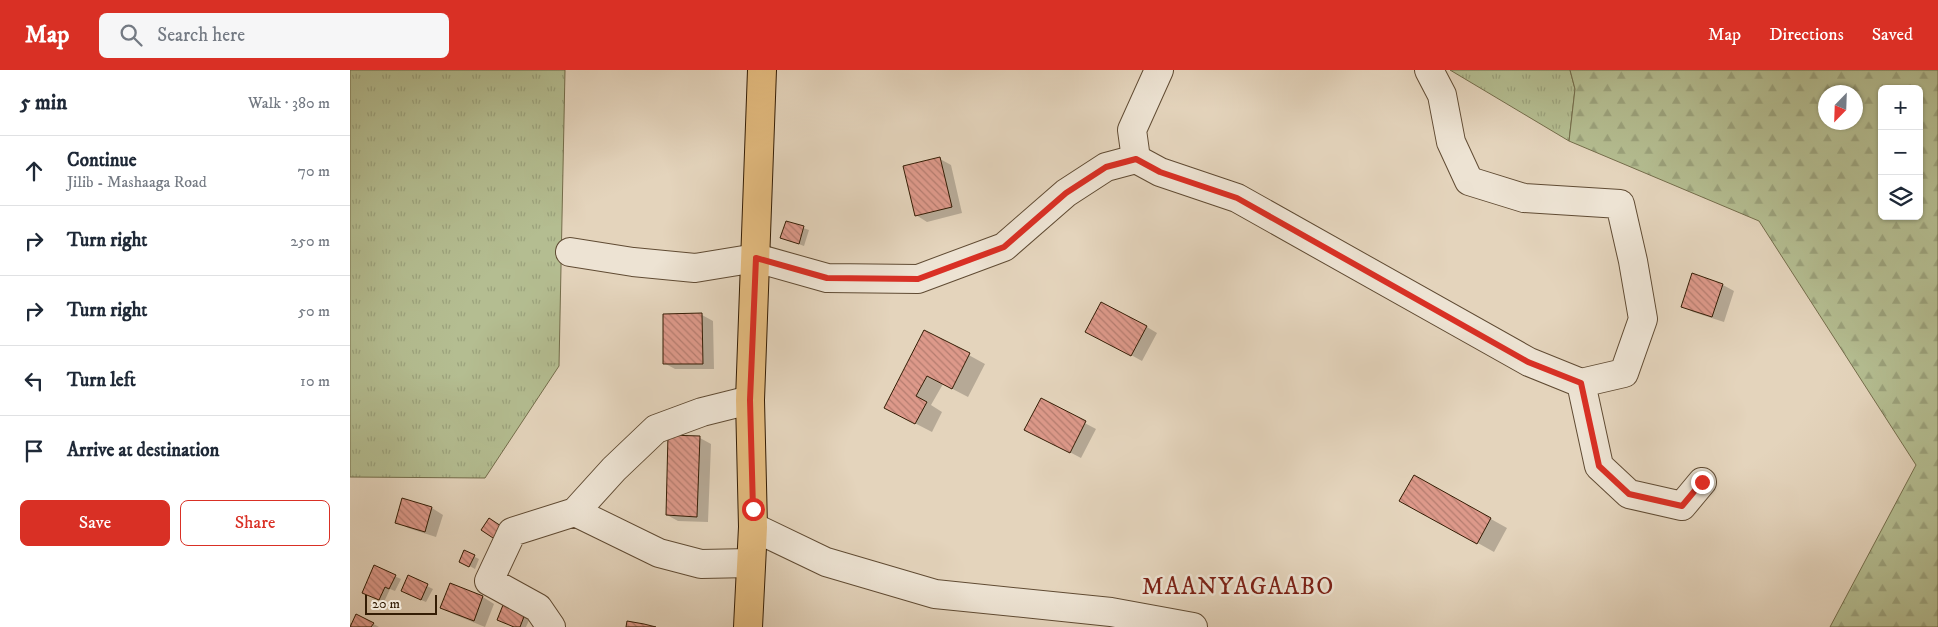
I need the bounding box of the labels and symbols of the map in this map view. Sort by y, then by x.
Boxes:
north arrow [1818,85,1863,130]
route end [1691,471,1714,494]
route start [742,498,765,521]
district label: MAANYAGAABO [1142,572,1334,602]
scale bar [365,592,438,615]

